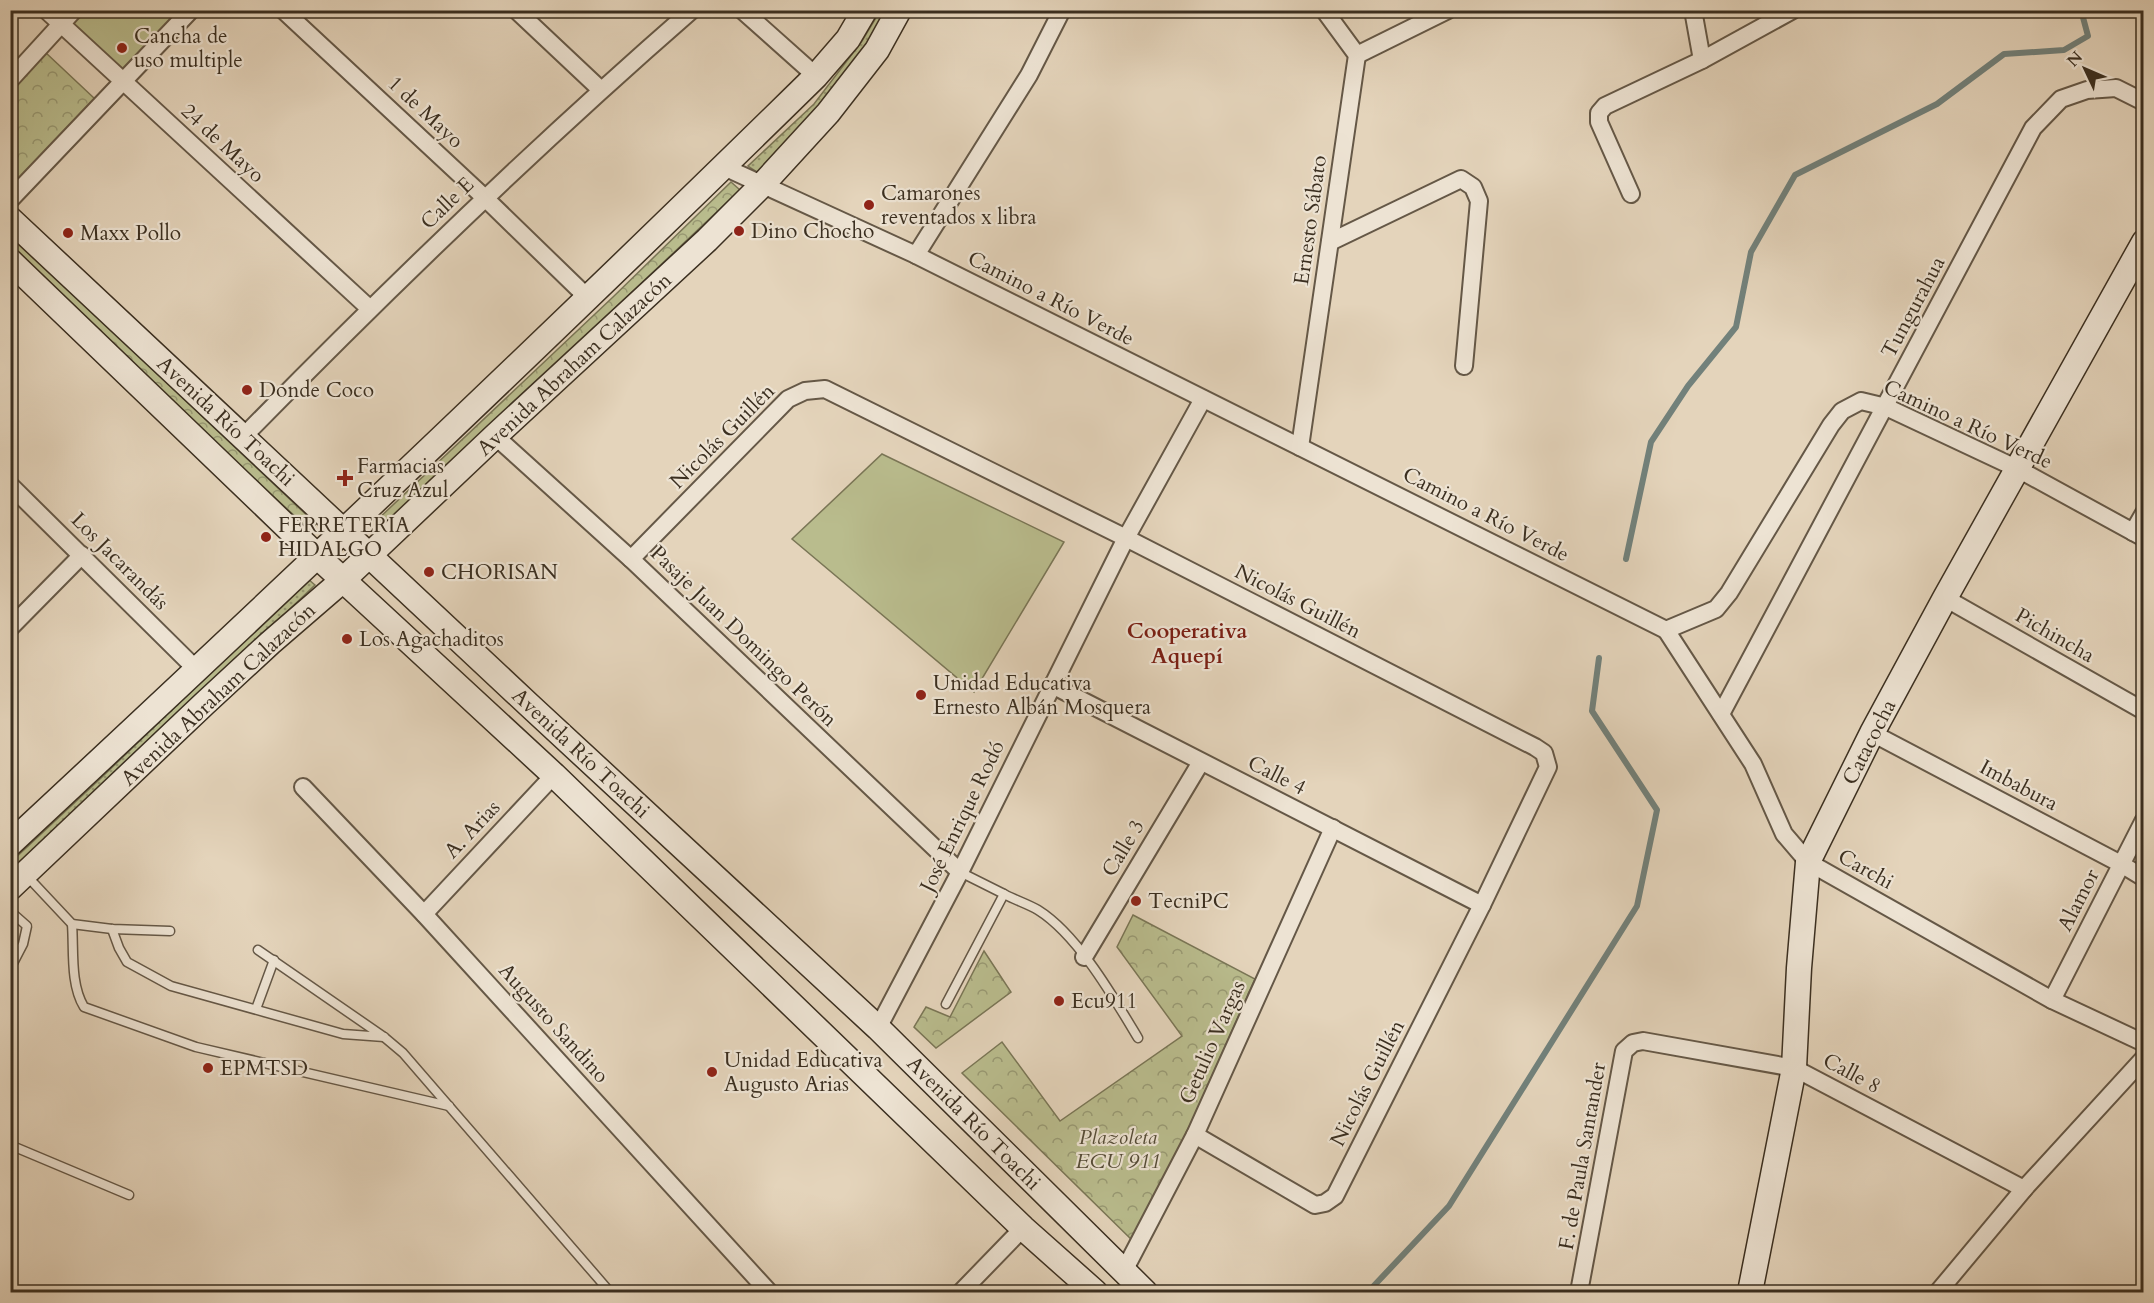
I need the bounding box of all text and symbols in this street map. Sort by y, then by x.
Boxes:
place label: Cancha de uso multiple [134,22,243,75]
north arrow [2055,39,2115,99]
marker: Cancha de uso multiple [115,41,129,55]
text: N [2062,47,2088,72]
street label: 1 de Mayo [381,70,470,155]
street label: 24 de Mayo [174,97,271,190]
street label: Ernesto Sábato [1287,153,1334,287]
street label: Calle E [414,171,480,236]
place label: Camarones reventados x libra [881,179,1037,232]
marker: Camarones reventados x libra [862,198,876,212]
place label: Dino Chocho [751,217,874,246]
place label: Maxx Pollo [80,219,181,248]
marker: Dino Chocho [732,224,746,238]
marker: Maxx Pollo [61,226,75,240]
street label: Camino a Río Verde [963,244,1139,353]
street label: Tungurahua [1875,251,1952,363]
street label: Avenida Abraham Calazacón [471,266,678,462]
street label: Avenida Río Toachi [150,350,301,493]
street label: Camino a Río Verde [1879,373,2057,476]
place label: Donde Coco [259,376,374,405]
street label: Nicolás Guillén [663,377,781,495]
marker: Donde Coco [240,383,254,397]
place label: Farmacias Cruz Azul [357,452,448,505]
street label: Camino a Río Verde [1398,460,1574,569]
marker: Farmacias Cruz Azul [338,471,352,485]
street label: Los Jacarandás [64,506,175,617]
place label: FERRETERIA HIDALGO [278,511,410,564]
marker: FERRETERIA HIDALGO [259,530,273,544]
street label: Pasaje Juan Domingo Perón [644,539,844,734]
street label: Nicolás Guillén [1230,557,1366,646]
place label: CHORISAN [441,558,558,587]
marker: CHORISAN [422,565,436,579]
street label: Avenida Abraham Calazacón [115,596,322,792]
street label: Pichincha [2010,601,2100,670]
district label: Cooperativa Aquepí [1127,616,1247,671]
place label: Los Agachaditos [359,625,504,654]
marker: Los Agachaditos [340,632,354,646]
place label: Unidad Educativa Ernesto Albán Mosquera [933,669,1151,722]
street label: Avenida Río Toachi [505,682,656,825]
marker: Unidad Educativa Ernesto Albán Mosquera [914,688,928,702]
street label: Catacocha [1836,695,1903,790]
street label: José Enrique Rodó [912,735,1012,900]
street label: Calle 4 [1243,749,1311,802]
street label: Imbabura [1975,753,2063,818]
street label: A. Arias [438,794,507,865]
street label: Calle 3 [1095,814,1152,882]
street label: Carchi [1833,842,1899,897]
street label: Alamor [2051,864,2107,936]
place label: TecniPC [1148,887,1229,916]
marker: TecniPC [1129,894,1143,908]
street label: Augusto Sandino [492,957,615,1090]
street label: Getulio Vargas [1172,976,1253,1109]
place label: Ecu911 [1071,987,1137,1016]
marker: Ecu911 [1052,994,1066,1008]
street label: Nicolás Guillén [1323,1015,1412,1151]
place label: Unidad Educativa Augusto Arias [724,1046,883,1099]
street label: Calle 8 [1818,1046,1886,1101]
street label: Avenida Río Toachi [900,1050,1047,1197]
place label: EPMTSD [220,1054,308,1083]
street label: F. de Paula Santander [1552,1060,1613,1252]
marker: EPMTSD [201,1061,215,1075]
marker: Unidad Educativa Augusto Arias [705,1065,719,1079]
park label: Plazoleta ECU 911 [1076,1123,1160,1176]

